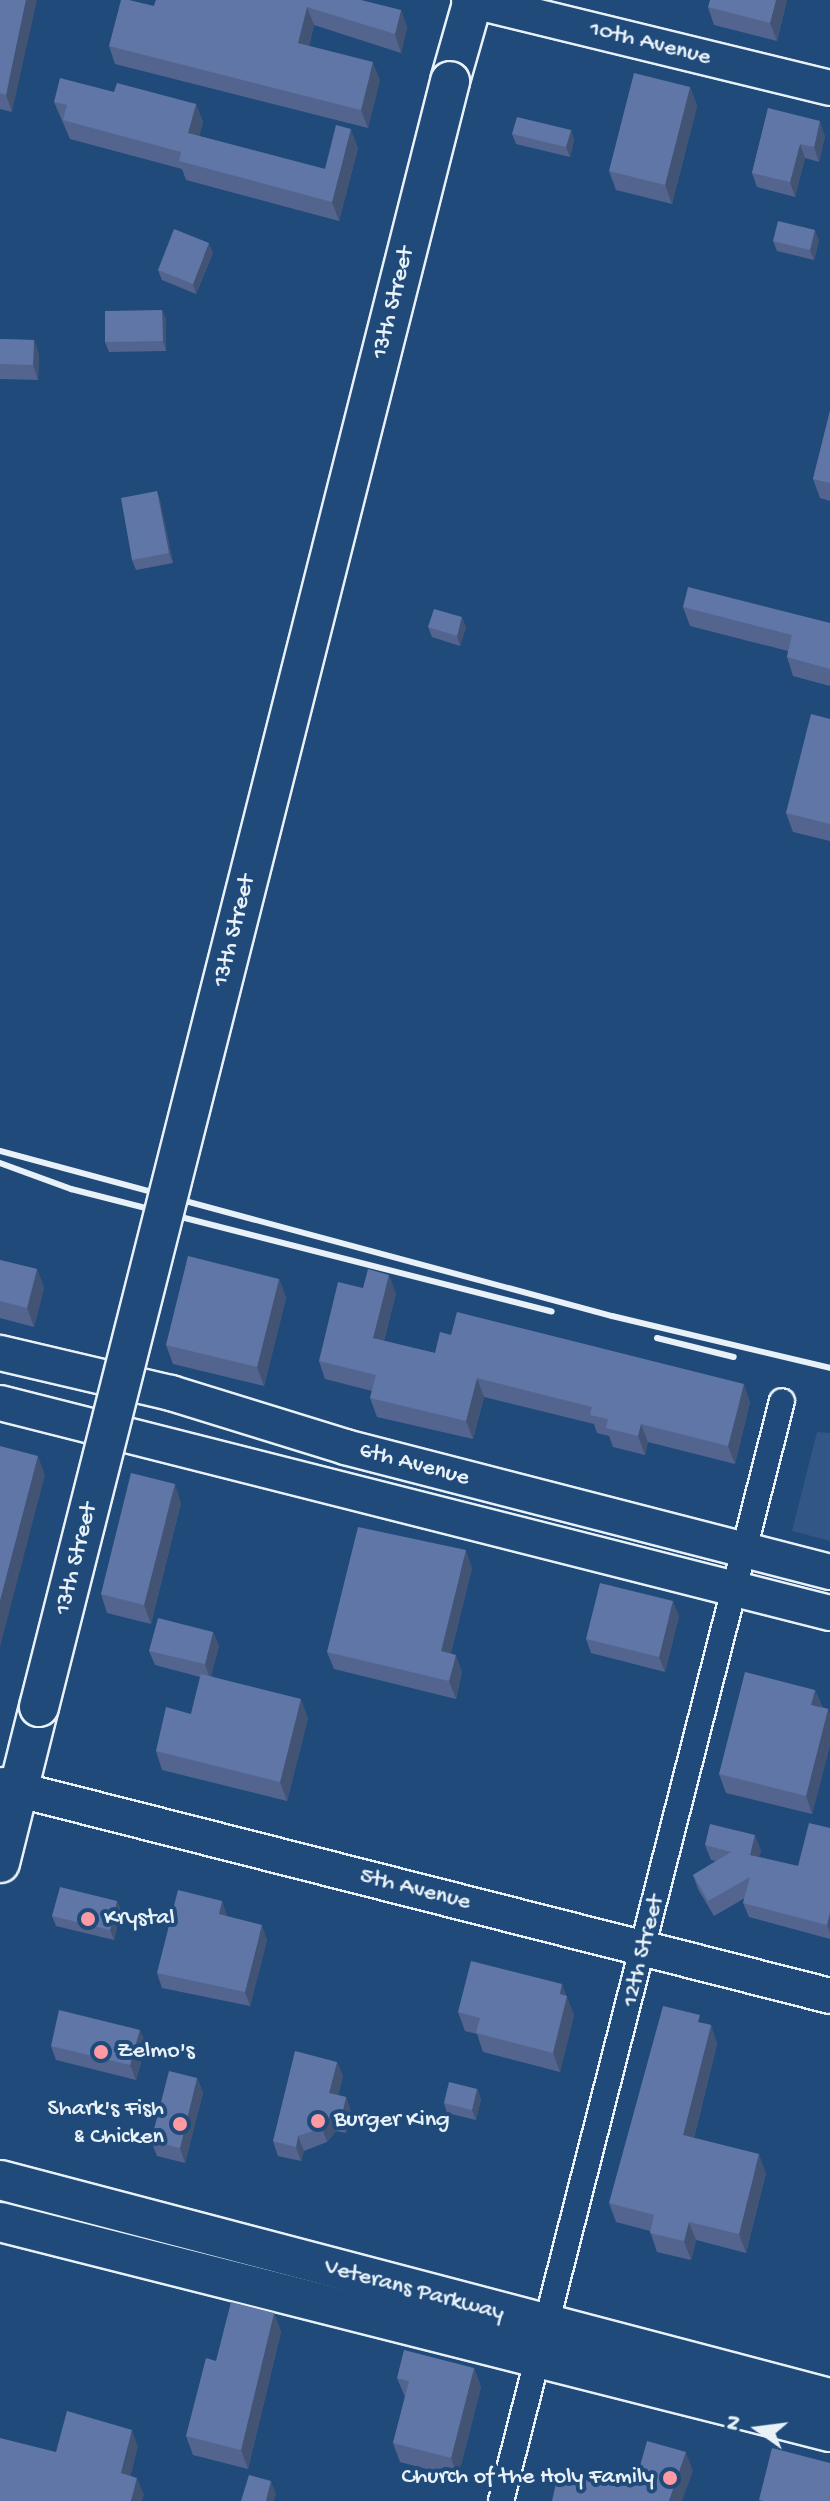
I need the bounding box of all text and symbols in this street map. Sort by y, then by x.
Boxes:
street label: 10th Avenue [586,15,714,73]
street label: 13th Street [366,244,422,362]
street label: 13th Street [207,872,263,990]
street label: 6th Avenue [356,1437,472,1493]
street label: 13th Street [49,1500,105,1618]
street label: 5th Avenue [357,1862,473,1918]
street label: 12th Street [616,1892,672,2010]
place label: Krystal [104,1905,175,1933]
marker: Krystal [79,1910,97,1928]
place label: Zelmo's [117,2038,195,2066]
marker: Zelmo's [92,2043,110,2061]
place label: Shark's Fish & Chicken [48,2096,164,2152]
place label: Burger King [334,2107,450,2135]
marker: Burger King [309,2112,327,2130]
marker: Shark's Fish & Chicken [171,2115,189,2133]
street label: Veterans Parkway [321,2253,507,2329]
north arrow [718,2389,798,2469]
text: N [720,2413,749,2433]
place label: Church of the Holy Family [401,2464,654,2492]
marker: Church of the Holy Family [661,2469,679,2487]

